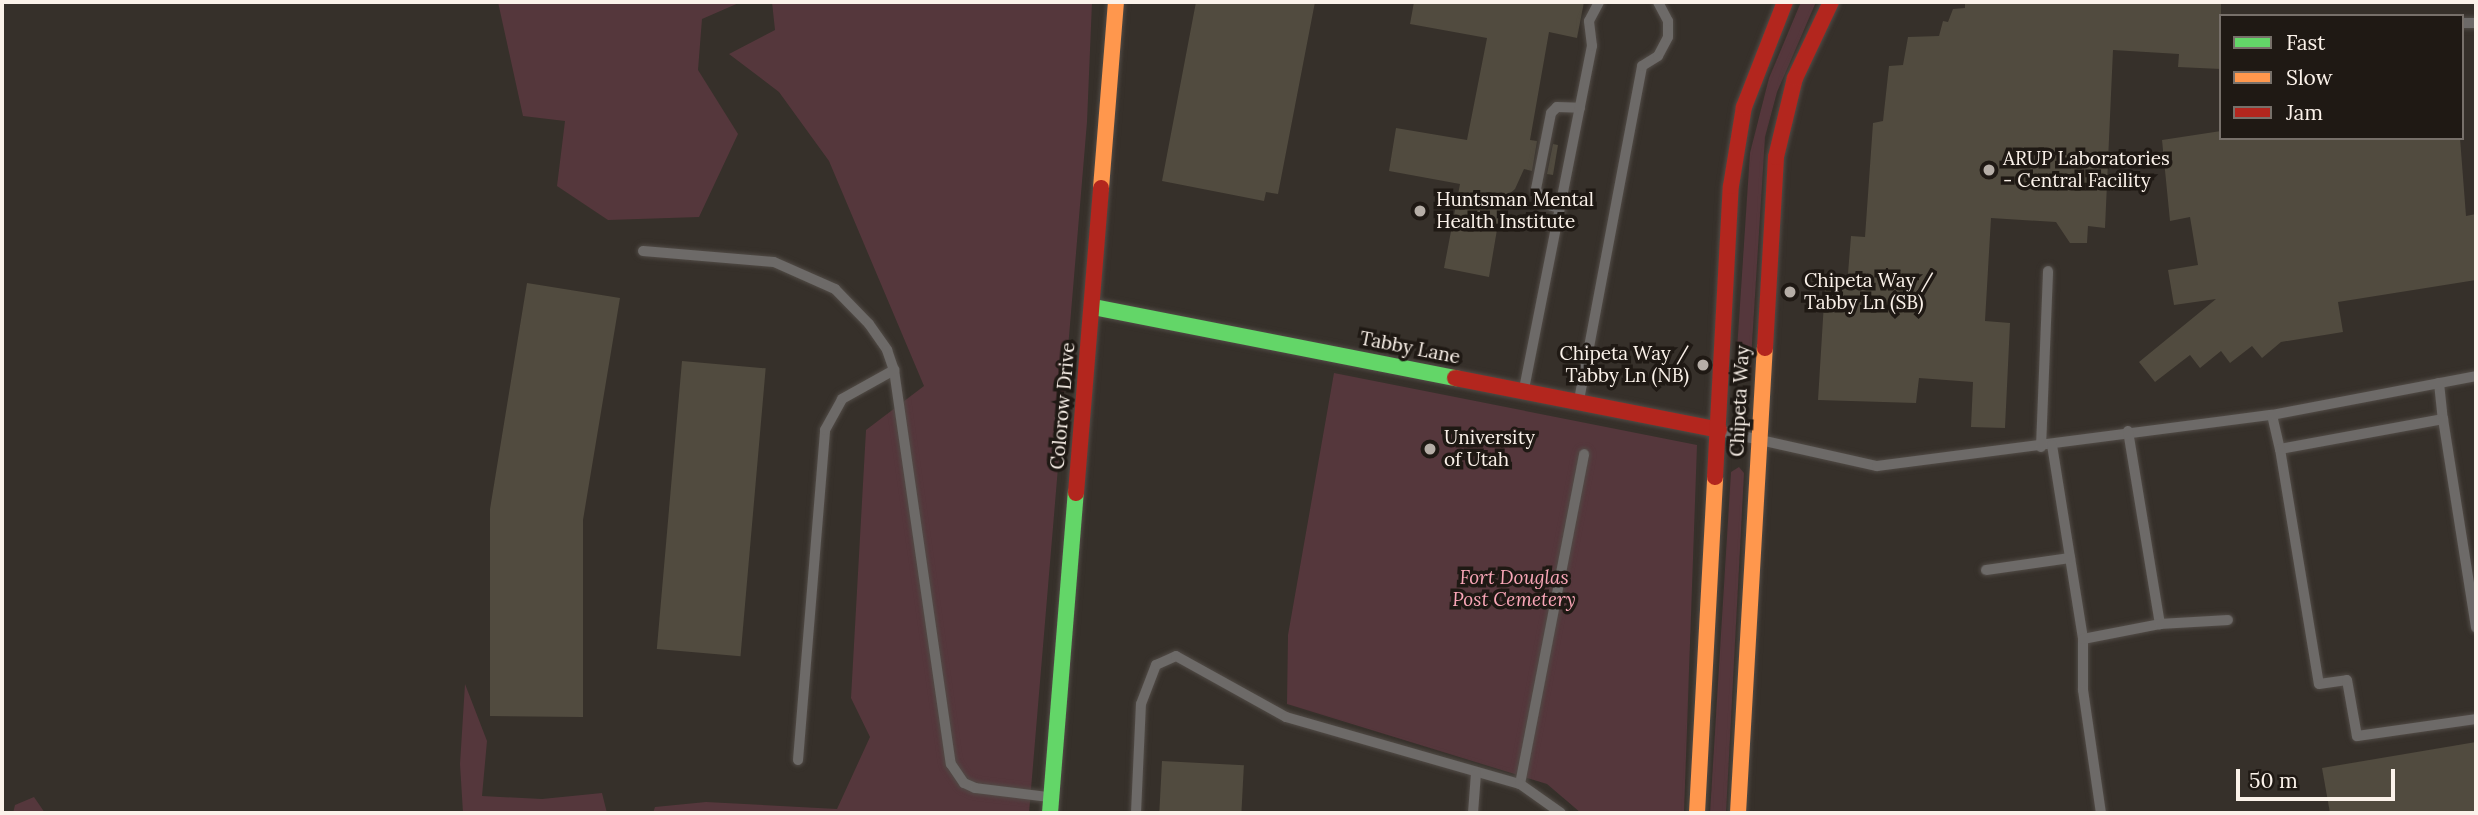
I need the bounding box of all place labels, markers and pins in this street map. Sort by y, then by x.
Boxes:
place label: ARUP Laboratories - Central Facility [2003,148,2170,192]
marker: ARUP Laboratories - Central Facility [1981,162,1997,178]
place label: Huntsman Mental Health Institute [1436,189,1594,233]
marker: Huntsman Mental Health Institute [1410,201,1430,221]
place label: Chipeta Way / Tabby Ln (SB) [1804,270,1934,314]
marker: Chipeta Way / Tabby Ln (SB) [1782,284,1798,300]
place label: Chipeta Way / Tabby Ln (NB) [1559,343,1689,387]
marker: Chipeta Way / Tabby Ln (NB) [1695,357,1711,373]
place label: University of Utah [1444,427,1535,471]
marker: University of Utah [1422,441,1438,457]

